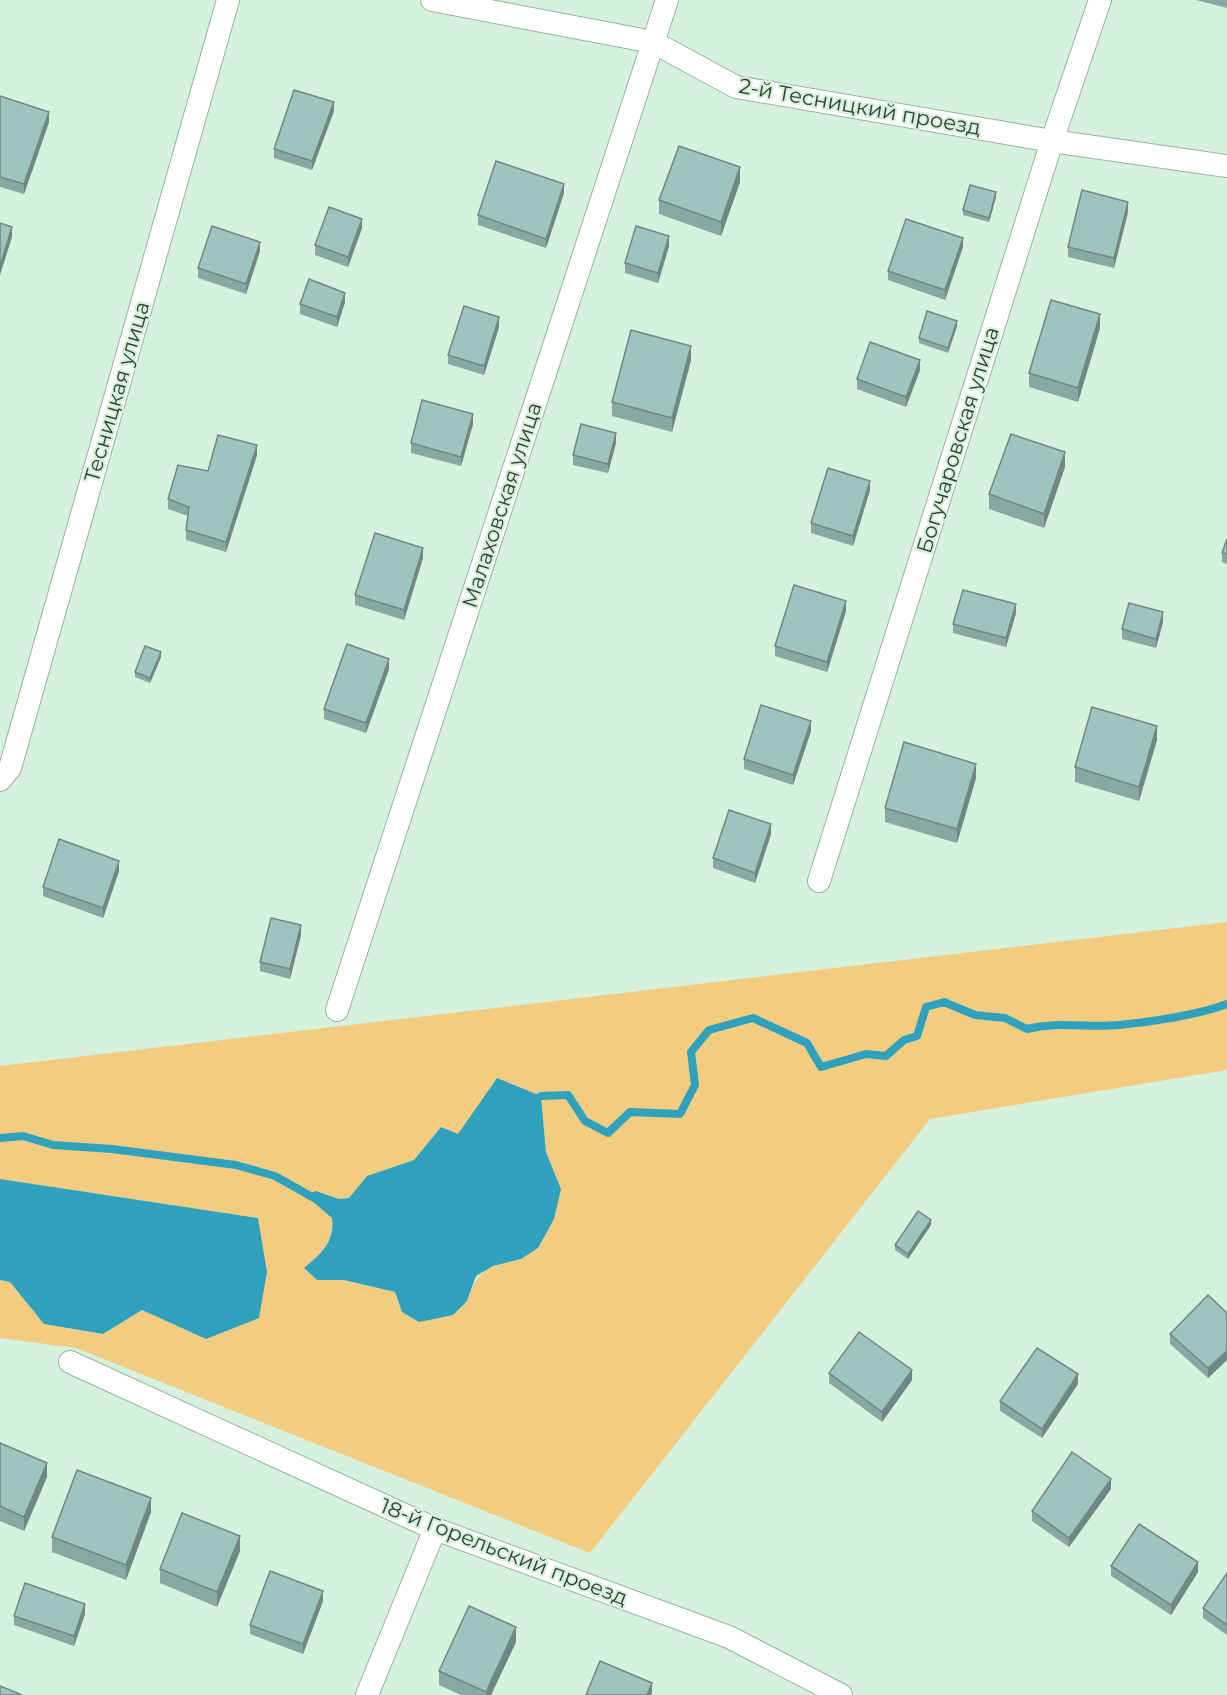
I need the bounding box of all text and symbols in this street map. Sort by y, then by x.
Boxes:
street label: 2-й Тесницкий проезд [737,73,983,140]
street label: Тесницкая улица [79,299,154,485]
street label: Богучаровская улица [911,324,1004,556]
street label: Малаховская улица [456,399,547,611]
street label: 18-й Горельский проезд [377,1493,631,1610]

